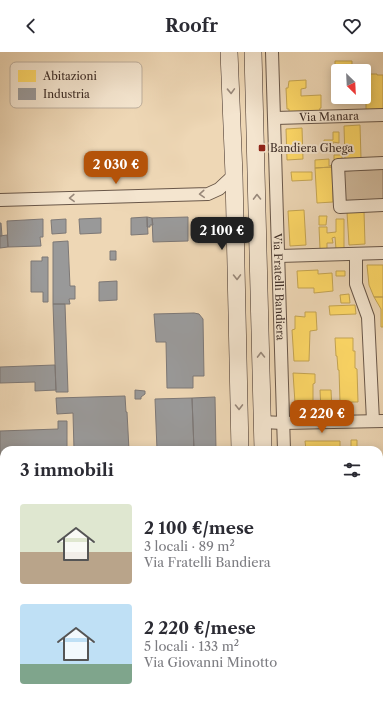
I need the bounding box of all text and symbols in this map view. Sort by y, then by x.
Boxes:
icon: back [20,15,42,37]
text: Roofr [165,15,218,37]
icon: heart [341,15,363,37]
legend [10,62,142,108]
north arrow [331,64,371,104]
map controls [331,64,371,104]
text: Abitazioni [42,69,97,83]
text: Industria [43,87,90,101]
one-way arrow [227,88,235,94]
street label: Via Manara [298,109,359,124]
place label: Bandiera Ghega [270,141,353,155]
marker: Bandiera Ghega [257,143,267,153]
pin: 2 030 € [79,151,153,185]
text: 2 030 € [93,156,139,172]
one-way arrow [199,190,205,199]
one-way arrow [69,194,75,202]
one-way arrow [253,194,261,200]
pin: 2 100 € [185,217,259,251]
text: 2 100 € [200,222,244,238]
street label: Via Fratelli Bandiera [270,232,288,341]
one-way arrow [232,274,241,280]
one-way arrow [257,352,265,358]
pin: 2 220 € [285,400,359,434]
one-way arrow [235,404,244,410]
text: 2 220 € [299,405,345,421]
icon: filters [341,459,363,481]
text: 3 immobili [20,460,114,480]
text: 2 100 €/mese [144,518,254,538]
icon: home [52,520,100,568]
text: 3 locali · 89 m² [144,538,235,554]
text: Via Fratelli Bandiera [144,554,271,570]
text: 2 220 €/mese [144,618,256,638]
icon: home [52,620,100,668]
text: 5 locali · 133 m² [144,638,239,654]
text: Via Giovanni Minotto [144,654,277,670]

